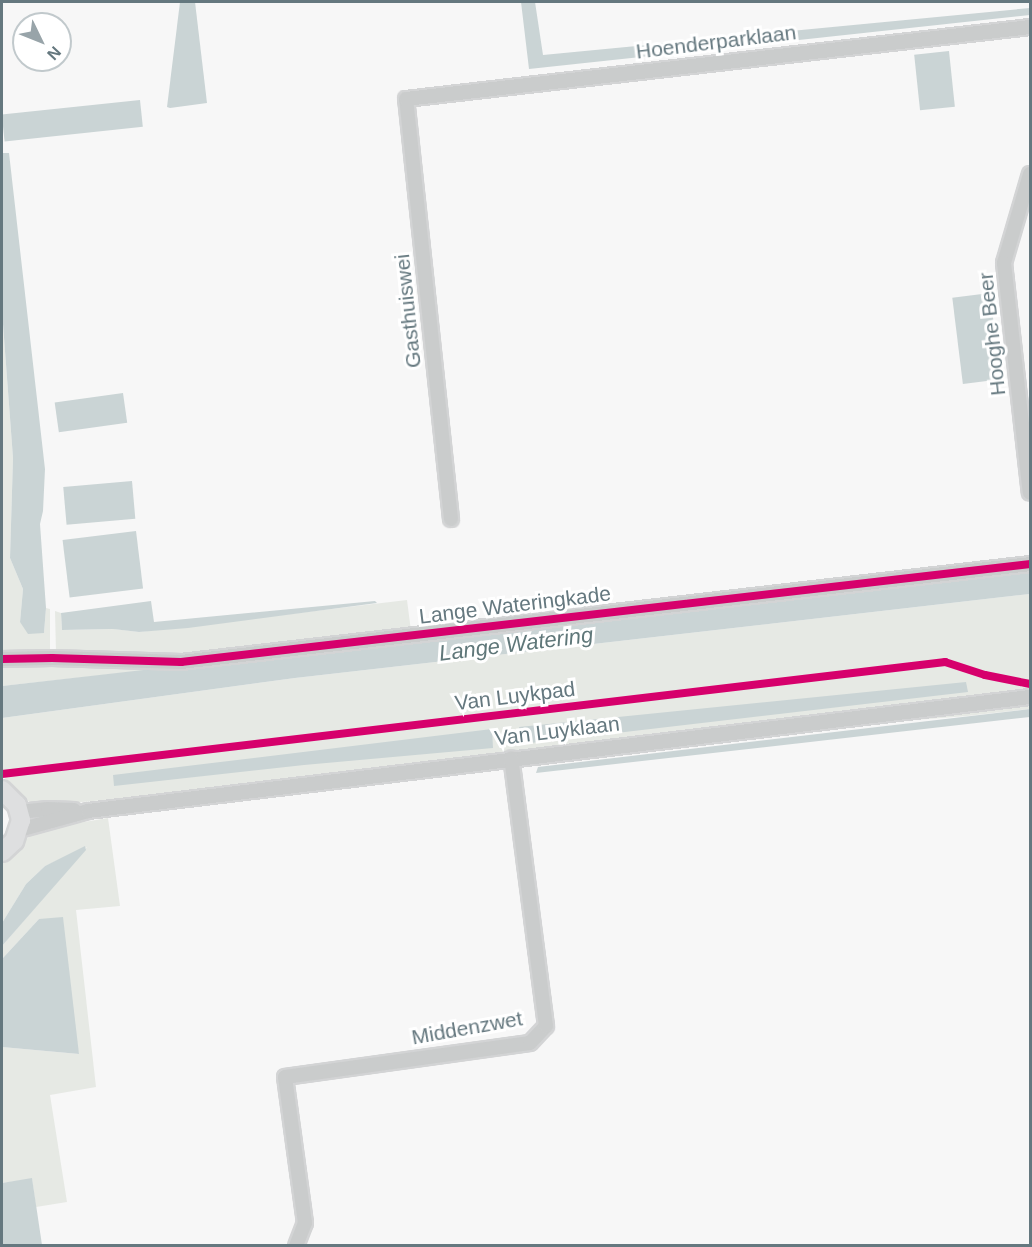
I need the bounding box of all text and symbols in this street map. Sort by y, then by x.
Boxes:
north arrow [12,12,72,72]
street label: Hoenderparklaan [635,20,797,64]
text: N [44,43,64,63]
street label: Gasthuiswei [389,253,427,369]
street label: Hooghe Beer [973,271,1011,397]
street label: Lange Wateringkade [418,581,612,629]
water label: Lange Watering [438,621,594,667]
street label: Van Luykpad [453,676,577,716]
street label: Van Luyklaan [493,711,621,751]
street label: Middenzwet [410,1006,524,1050]

